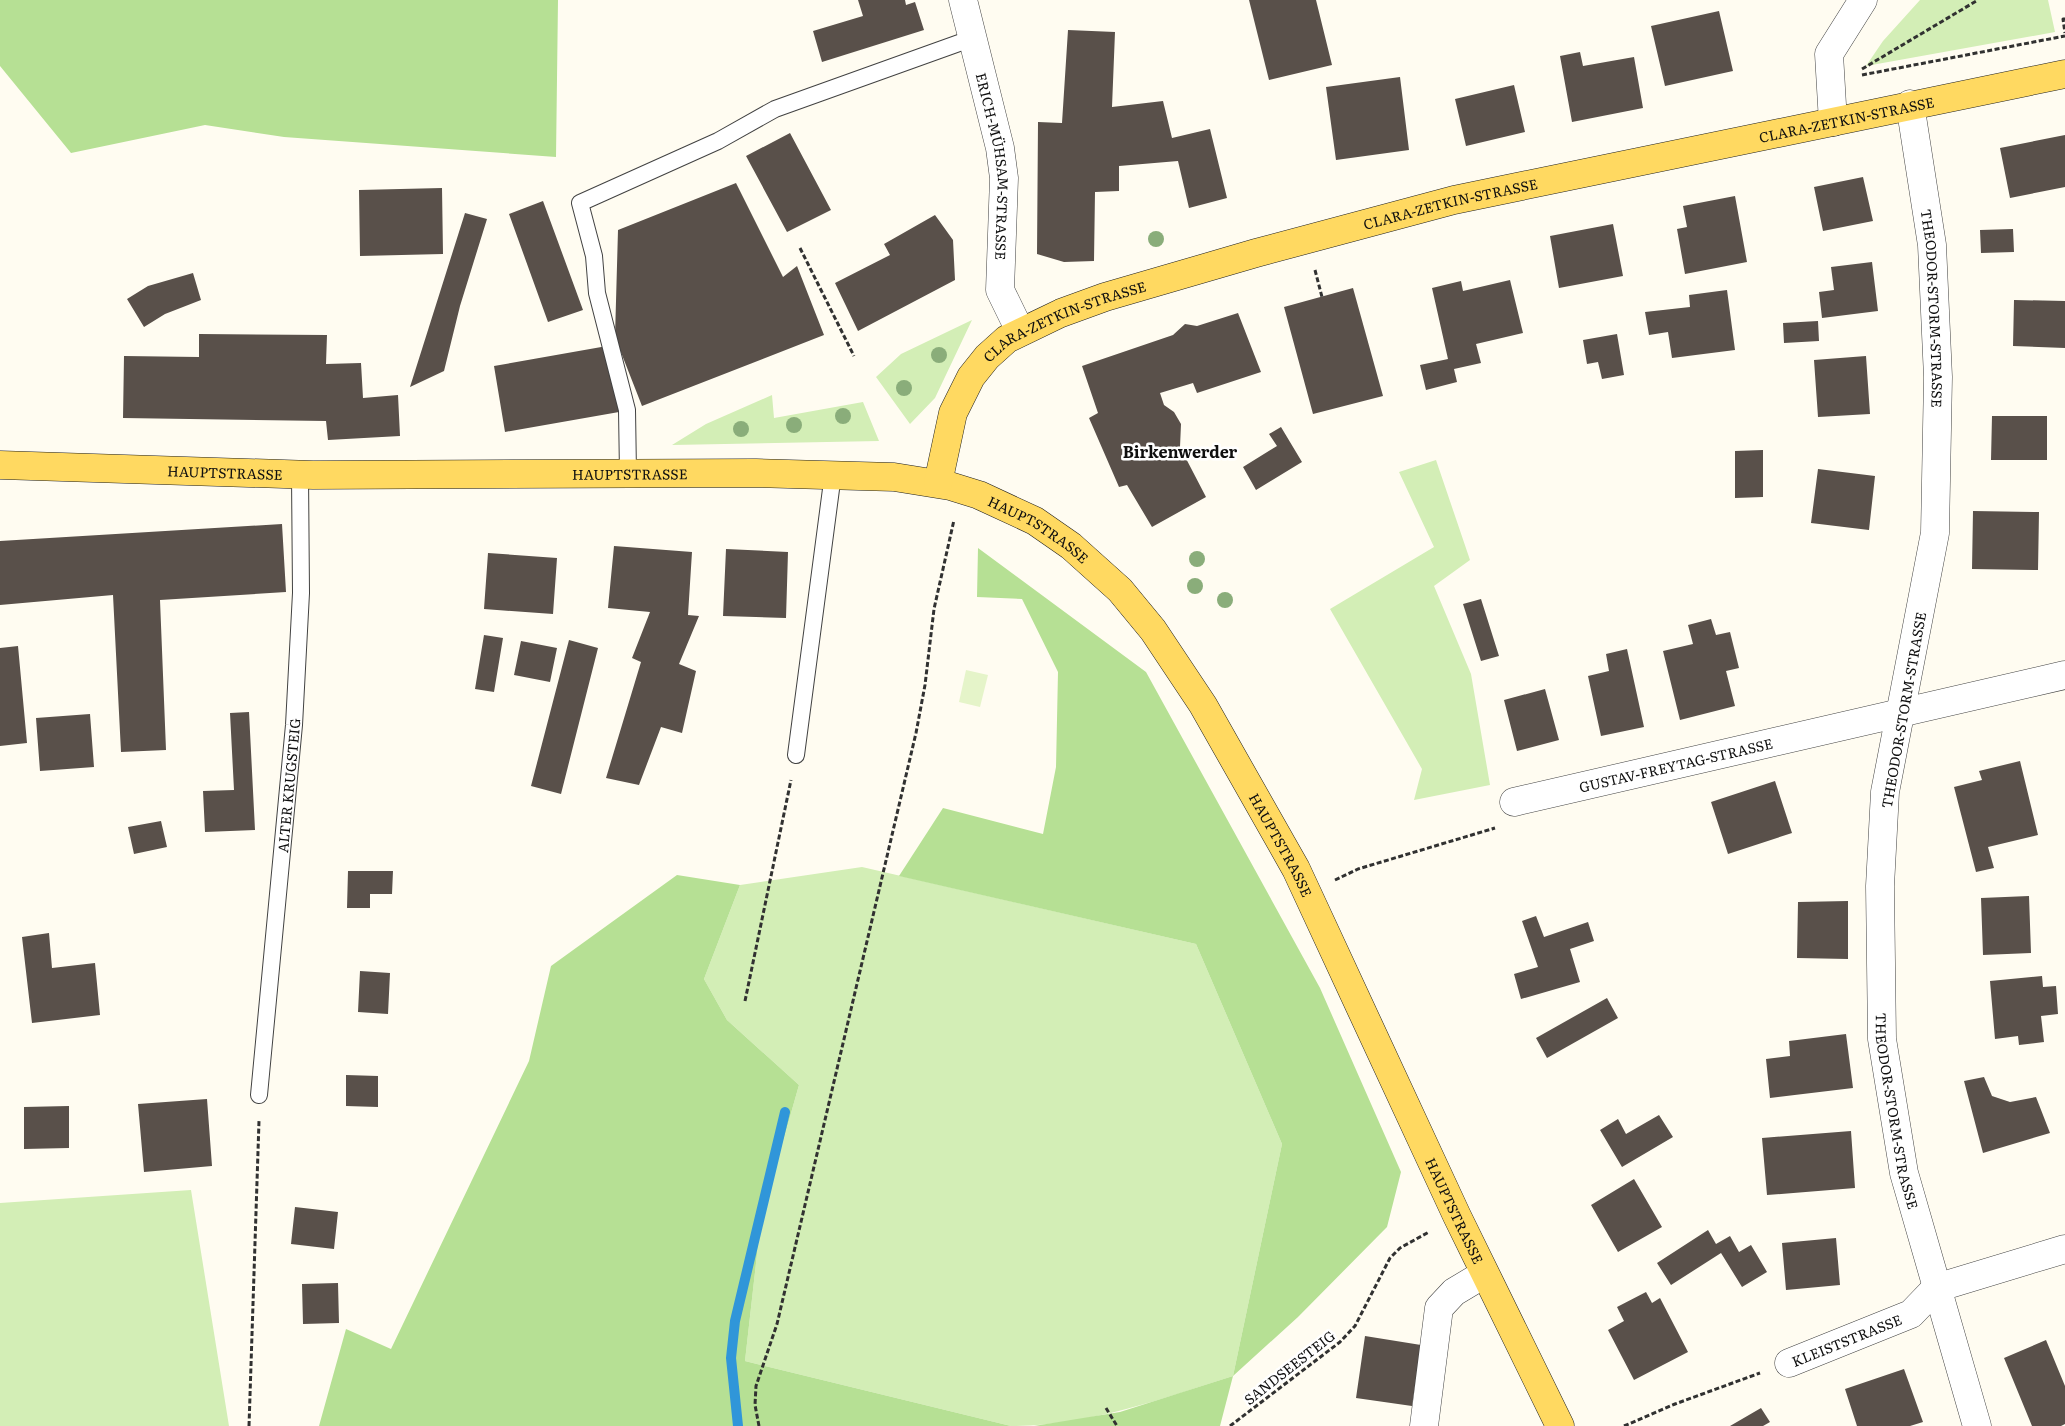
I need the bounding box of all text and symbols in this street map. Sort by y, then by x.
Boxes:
street label: ERICH-MÜHSAM-STRASSE [972,70,1014,260]
street label: CLARA-ZETKIN-STRASSE [1757,91,1936,147]
street label: CLARA-ZETKIN-STRASSE [1361,173,1539,234]
street label: THEODOR-STORM-STRASSE [1917,208,1948,408]
street label: CLARA-ZETKIN-STRASSE [978,276,1148,366]
district label: Birkenwerder [1123,439,1238,463]
street label: HAUPTSTRASSE [167,460,283,484]
street label: HAUPTSTRASSE [572,463,688,484]
street label: HAUPTSTRASSE [985,491,1093,567]
street label: THEODOR-STORM-STRASSE [1876,610,1930,810]
street label: ALTER KRUGSTEIG [272,717,304,854]
street label: GUSTAV-FREYTAG-STRASSE [1577,733,1775,797]
street label: HAUPTSTRASSE [1245,789,1318,900]
street label: THEODOR-STORM-STRASSE [1871,1012,1924,1211]
street label: HAUPTSTRASSE [1421,1154,1489,1267]
street label: KLEISTSTRASSE [1789,1309,1905,1371]
street label: SANDSEESTEIG [1239,1325,1339,1409]

